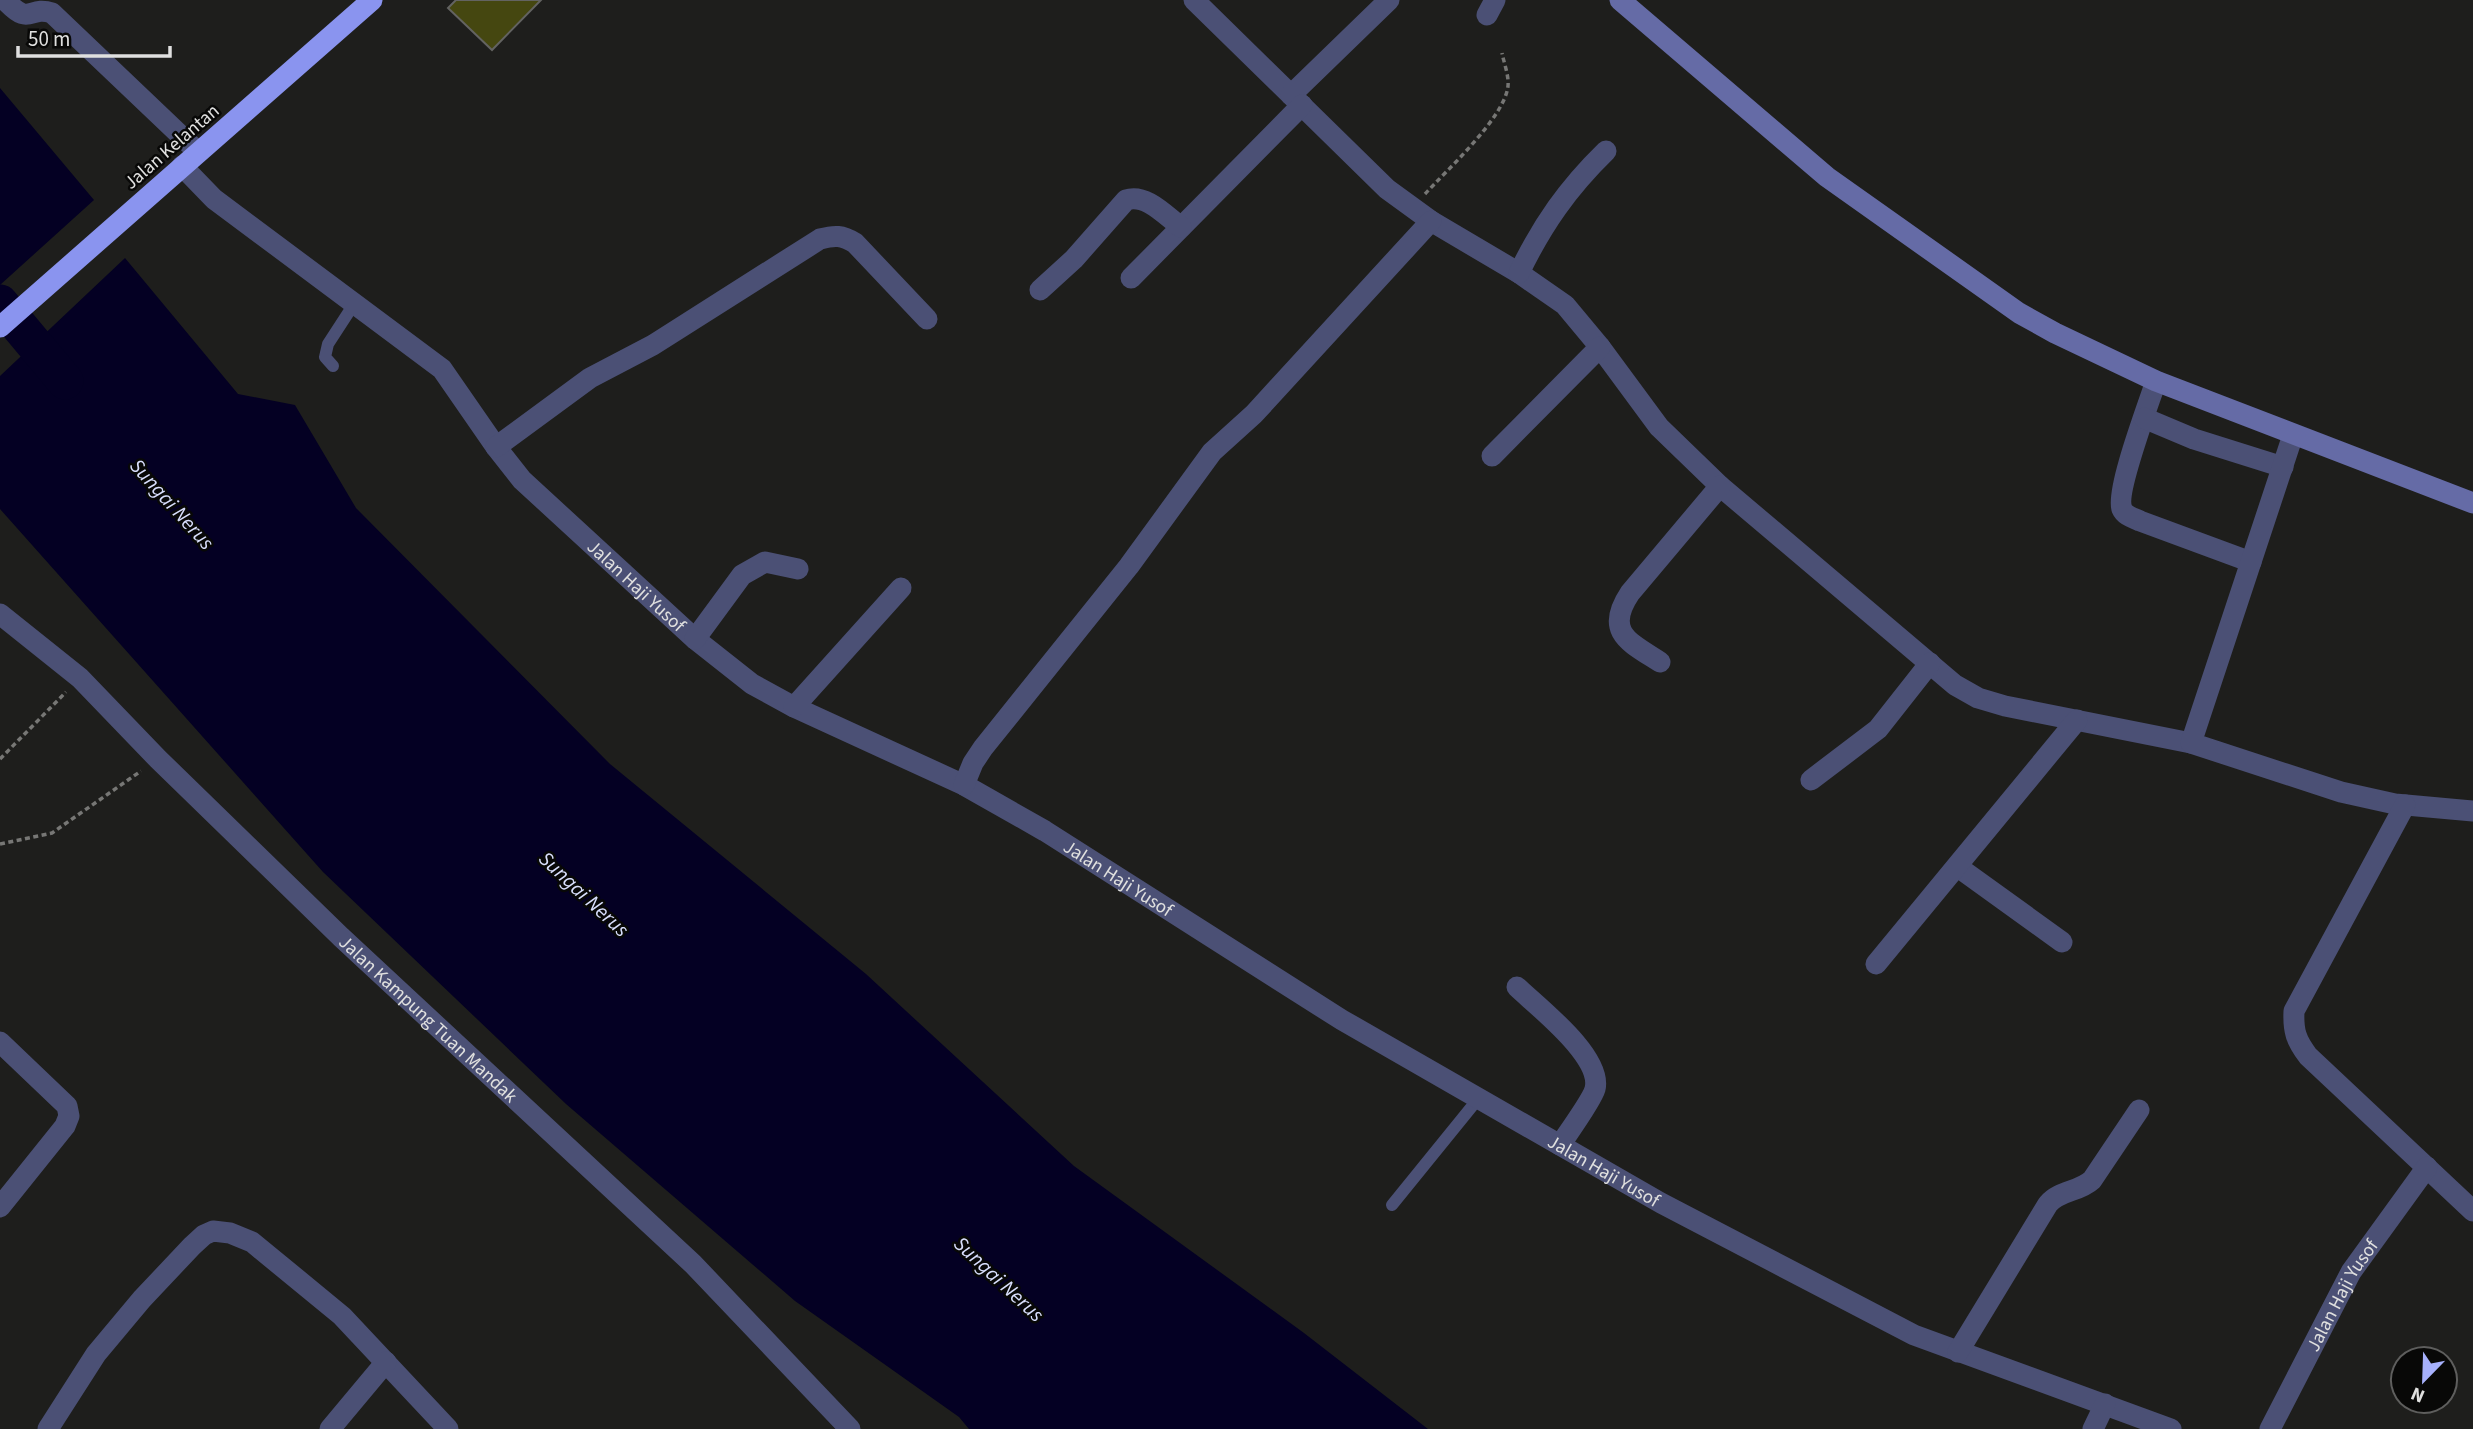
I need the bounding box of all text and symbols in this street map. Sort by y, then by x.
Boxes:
scale bar [18,14,170,58]
text: 50 m [28,24,70,54]
street label: Jalan Kelantan [118,98,226,196]
water label: Sungai Nerus [123,452,221,556]
street label: Jalan Haji Yusof [580,534,692,640]
street label: Jalan Haji Yusof [1058,834,1179,925]
water label: Sungai Nerus [532,844,636,944]
street label: Jalan Kampung Tuan Mandak [332,930,524,1110]
street label: Jalan Haji Yusof [1542,1129,1665,1215]
water label: Sungai Nerus [947,1229,1051,1329]
street label: Jalan Haji Yusof [2300,1233,2386,1356]
north arrow [2389,1345,2459,1415]
text: N [2407,1379,2429,1409]

